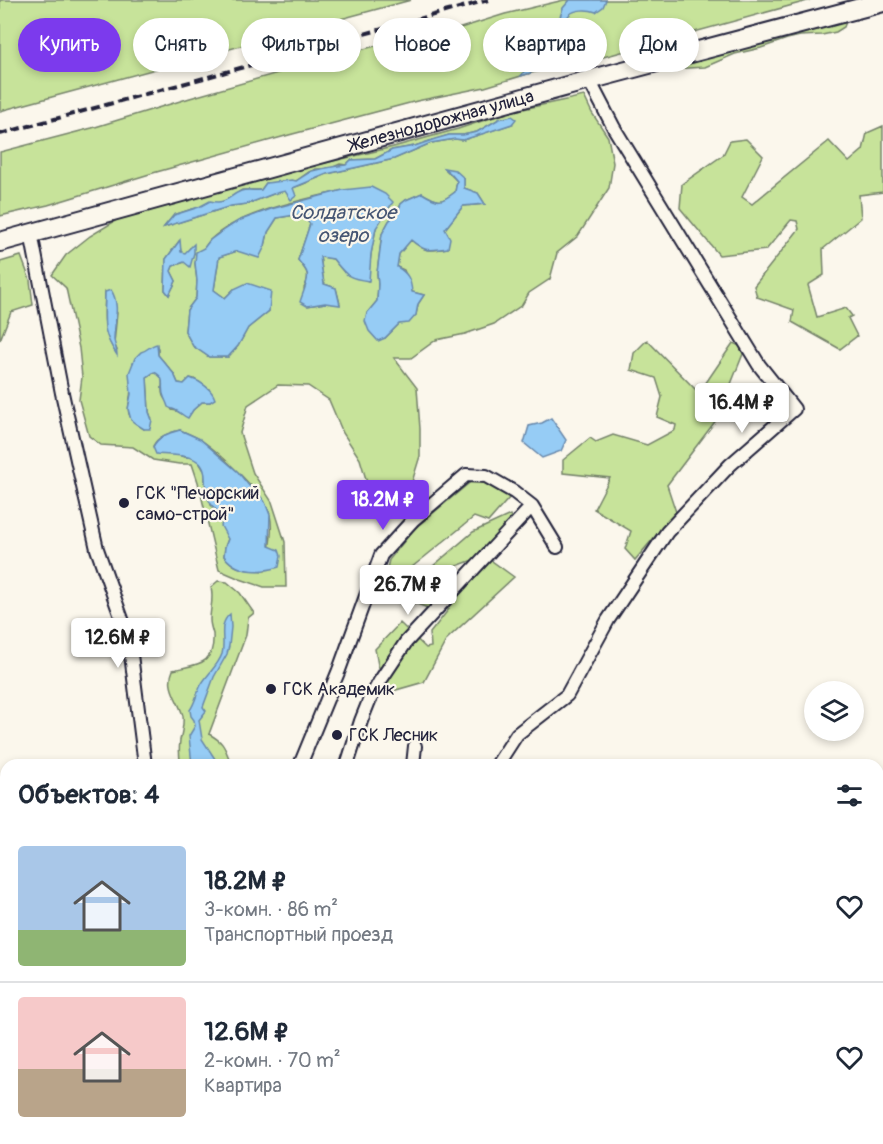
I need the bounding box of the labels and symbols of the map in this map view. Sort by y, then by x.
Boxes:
street label: Железнодорожная улица [344,85,536,158]
water label: Солдатское озеро [290,200,398,248]
pin: 16.4M ₽ [687,383,797,434]
pin: 18.2M ₽ [328,480,438,531]
place label: ГСК "Печорский само-строй" [136,482,259,526]
marker: ГСК "Печорский само-строй" [117,496,131,510]
pin: 26.7M ₽ [353,565,463,616]
pin: 12.6M ₽ [63,618,173,669]
place label: ГСК Академик [283,678,395,701]
marker: ГСК Академик [264,682,278,696]
place label: ГСК Лесник [349,724,438,747]
marker: ГСК Лесник [330,728,344,742]

